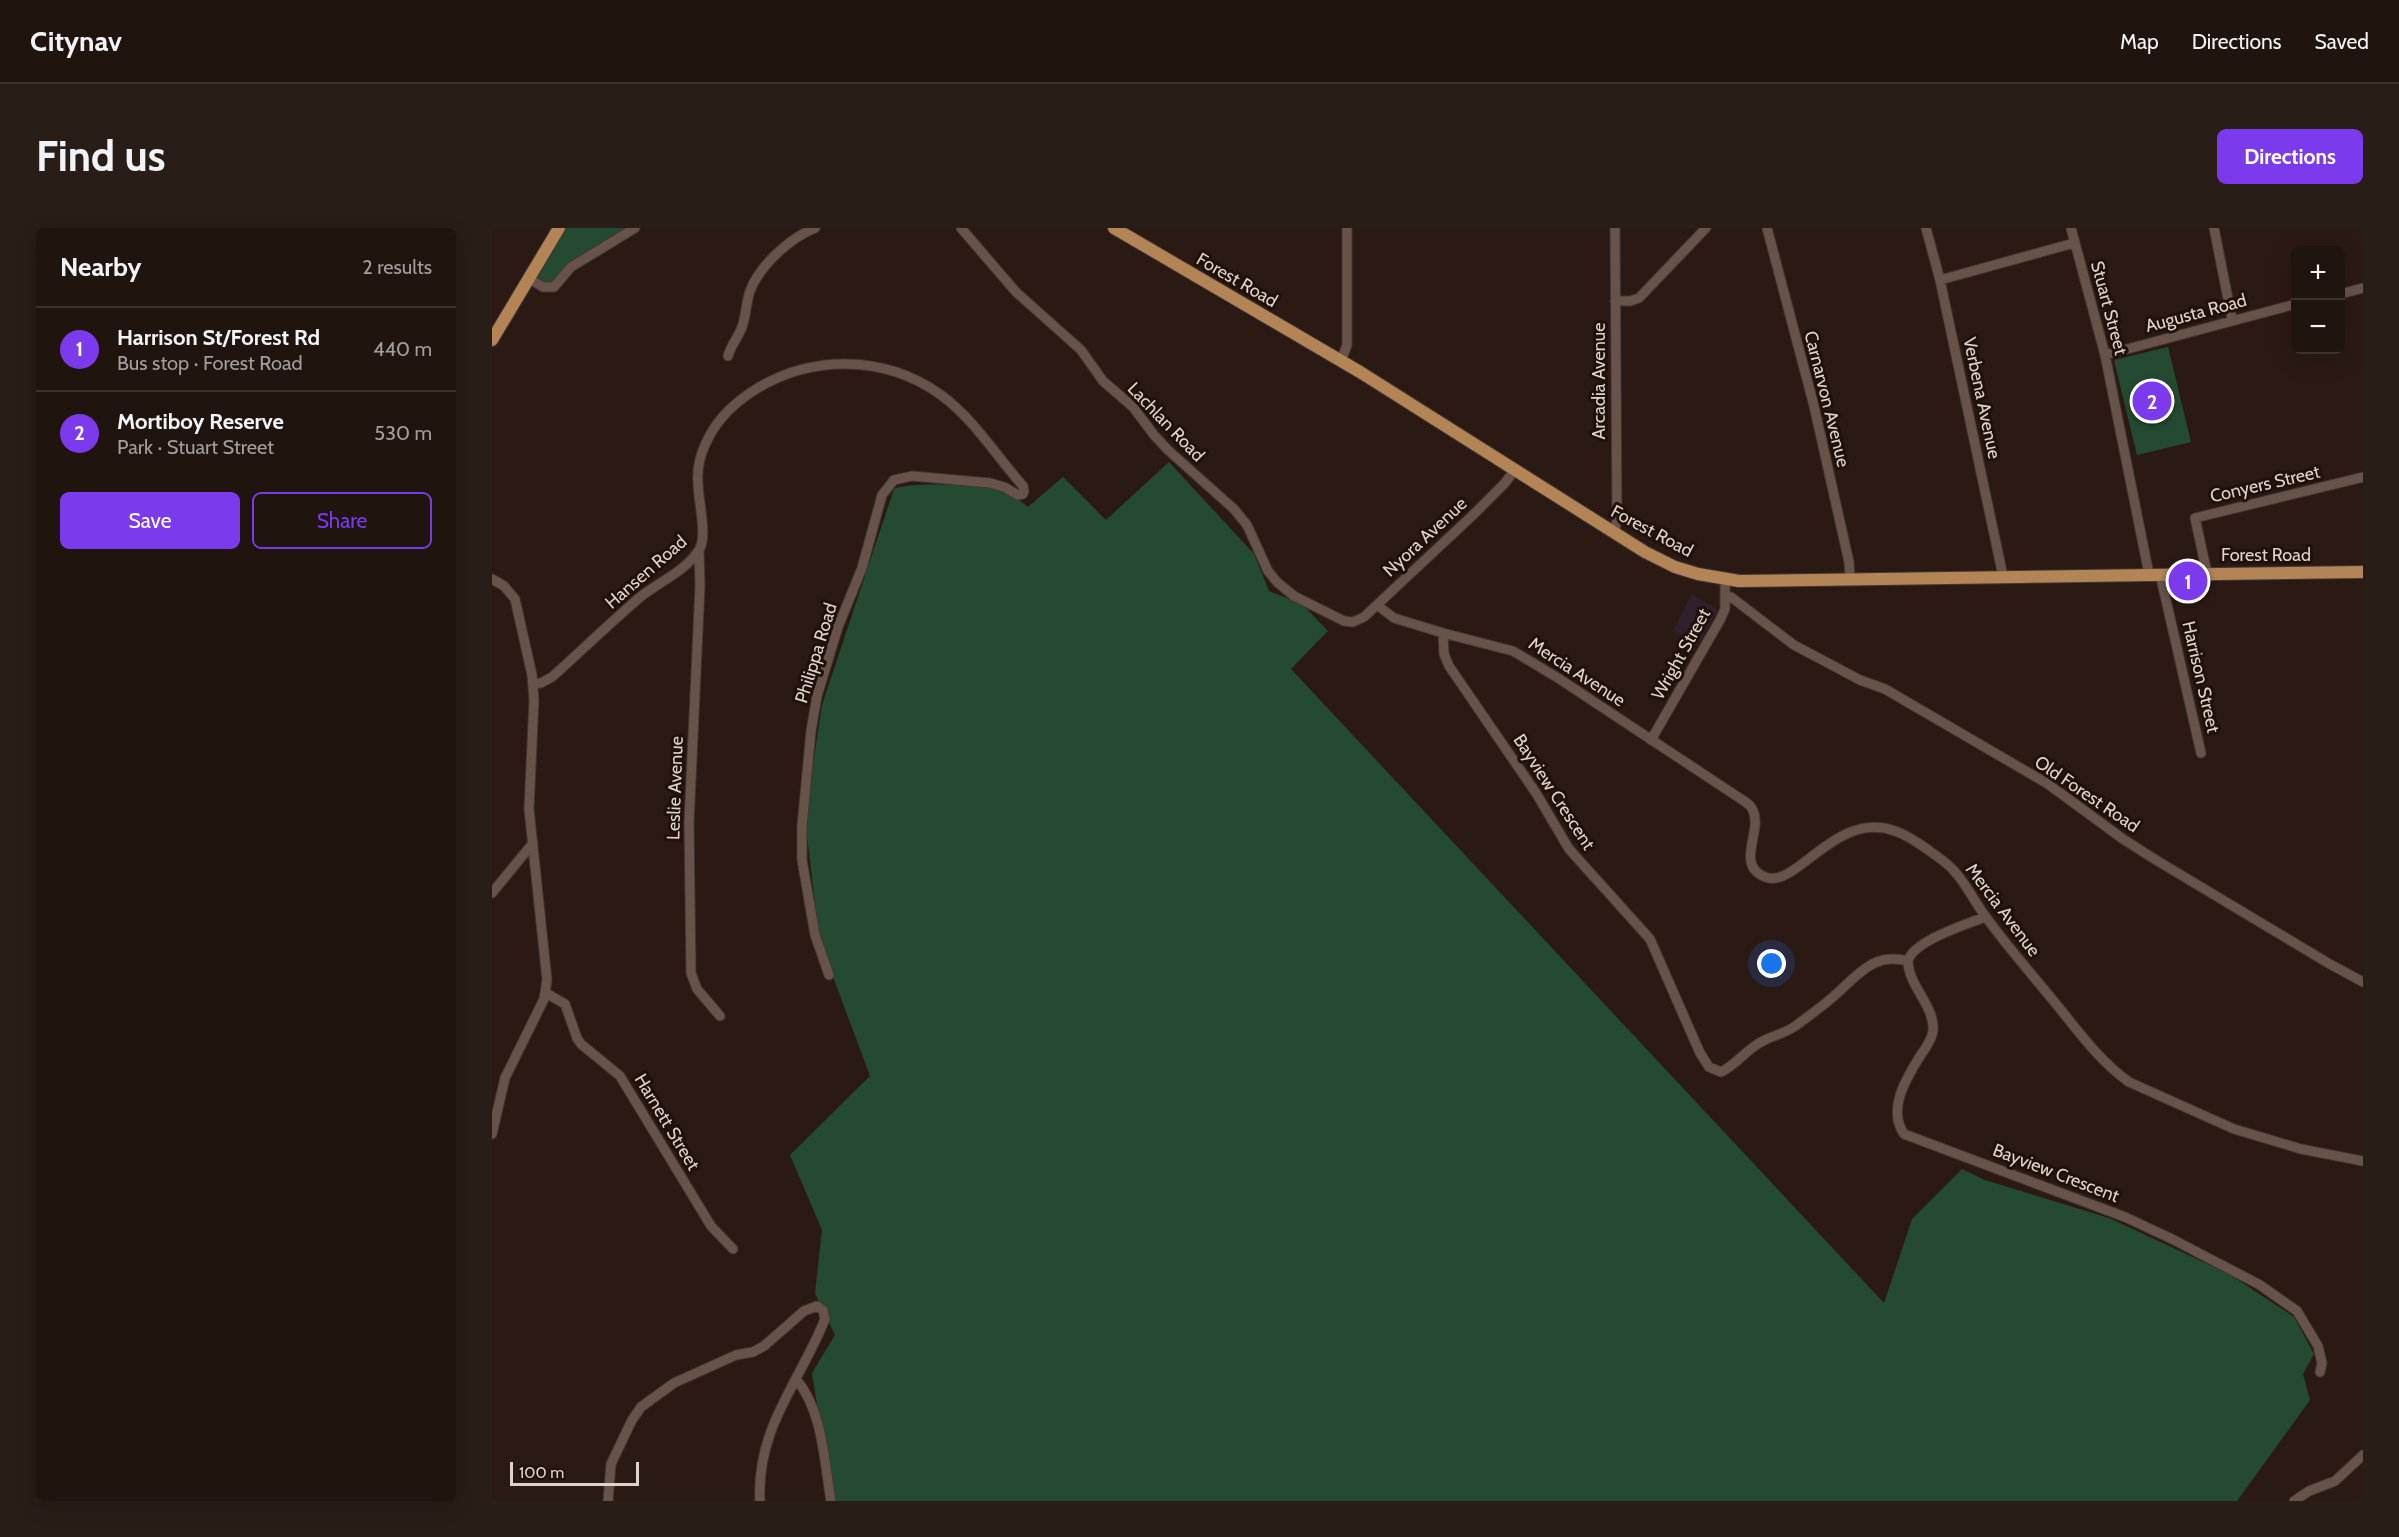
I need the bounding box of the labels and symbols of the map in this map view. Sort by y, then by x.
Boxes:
street label: Forest Road [1193,248,1281,312]
street label: Stuart Street [2086,259,2132,357]
street label: Augusta Road [2143,289,2249,337]
street label: Arcadia Avenue [1588,323,1610,439]
street label: Carnarvon Avenue [1799,329,1855,469]
street label: Verbena Avenue [1958,335,2006,461]
street label: Lachlan Road [1123,378,1209,466]
pin: 2 [2132,378,2172,423]
street label: Conyers Street [2208,461,2322,507]
street label: Nyora Avenue [1378,493,1472,581]
street label: Forest Road [1607,500,1697,562]
street label: Hansen Road [601,531,691,613]
street label: Forest Road [2221,544,2311,566]
pin: 1 [2168,558,2208,604]
street label: Philippa Road [790,600,842,706]
street label: Wright Street [1647,605,1715,703]
street label: Harrison Street [2177,619,2225,735]
street label: Mercia Avenue [1525,633,1629,711]
street label: Bayview Crescent [1508,730,1600,854]
street label: Leslie Avenue [662,736,688,840]
street label: Old Forest Road [2030,751,2144,837]
street label: Mercia Avenue [1961,859,2045,961]
your location [1757,949,1786,978]
street label: Harnett Street [630,1070,704,1174]
street label: Bayview Crescent [1990,1139,2122,1207]
scale bar [510,1459,639,1486]

